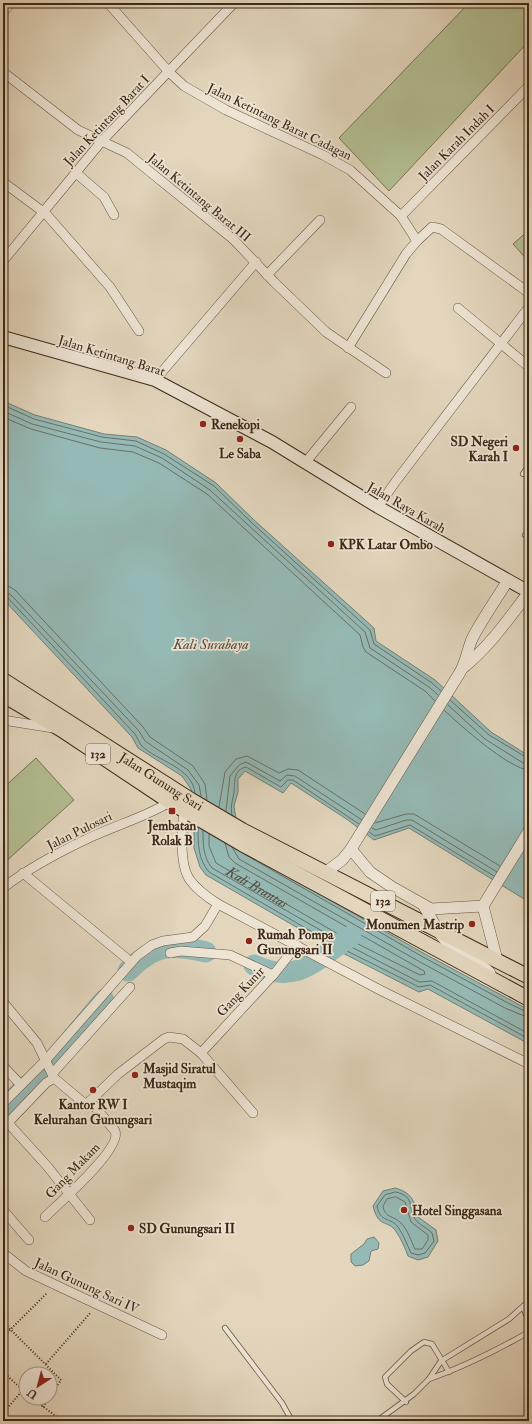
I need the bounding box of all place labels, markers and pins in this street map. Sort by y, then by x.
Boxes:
place label: Renekopi [211,417,261,434]
marker: Renekopi [198,419,208,429]
marker: Le Saba [235,434,245,444]
place label: SD Negeri Karah I [451,434,509,465]
marker: SD Negeri Karah I [511,443,521,453]
place label: Le Saba [219,446,262,462]
place label: KPK Latar Ombo [339,537,433,553]
marker: KPK Latar Ombo [326,539,336,549]
marker: Jembatan Rolak B [167,806,177,816]
place label: Jembatan Rolak B [147,818,197,849]
place label: Monumen Mastrip [365,917,464,934]
marker: Monumen Mastrip [467,919,477,929]
place label: Rumah Pompa Gunungsari II [257,927,334,959]
marker: Rumah Pompa Gunungsari II [244,936,254,946]
place label: Masjid Siratul Mustaqim [142,1061,217,1093]
marker: Masjid Siratul Mustaqim [130,1070,140,1080]
marker: Kantor RW I Kelurahan Gunungsari [88,1085,98,1095]
place label: Kantor RW I Kelurahan Gunungsari [34,1097,153,1129]
place label: Hotel Singgasana [412,1203,502,1220]
marker: Hotel Singgasana [399,1205,409,1215]
place label: SD Gunungsari II [139,1221,236,1238]
marker: SD Gunungsari II [126,1223,136,1233]

